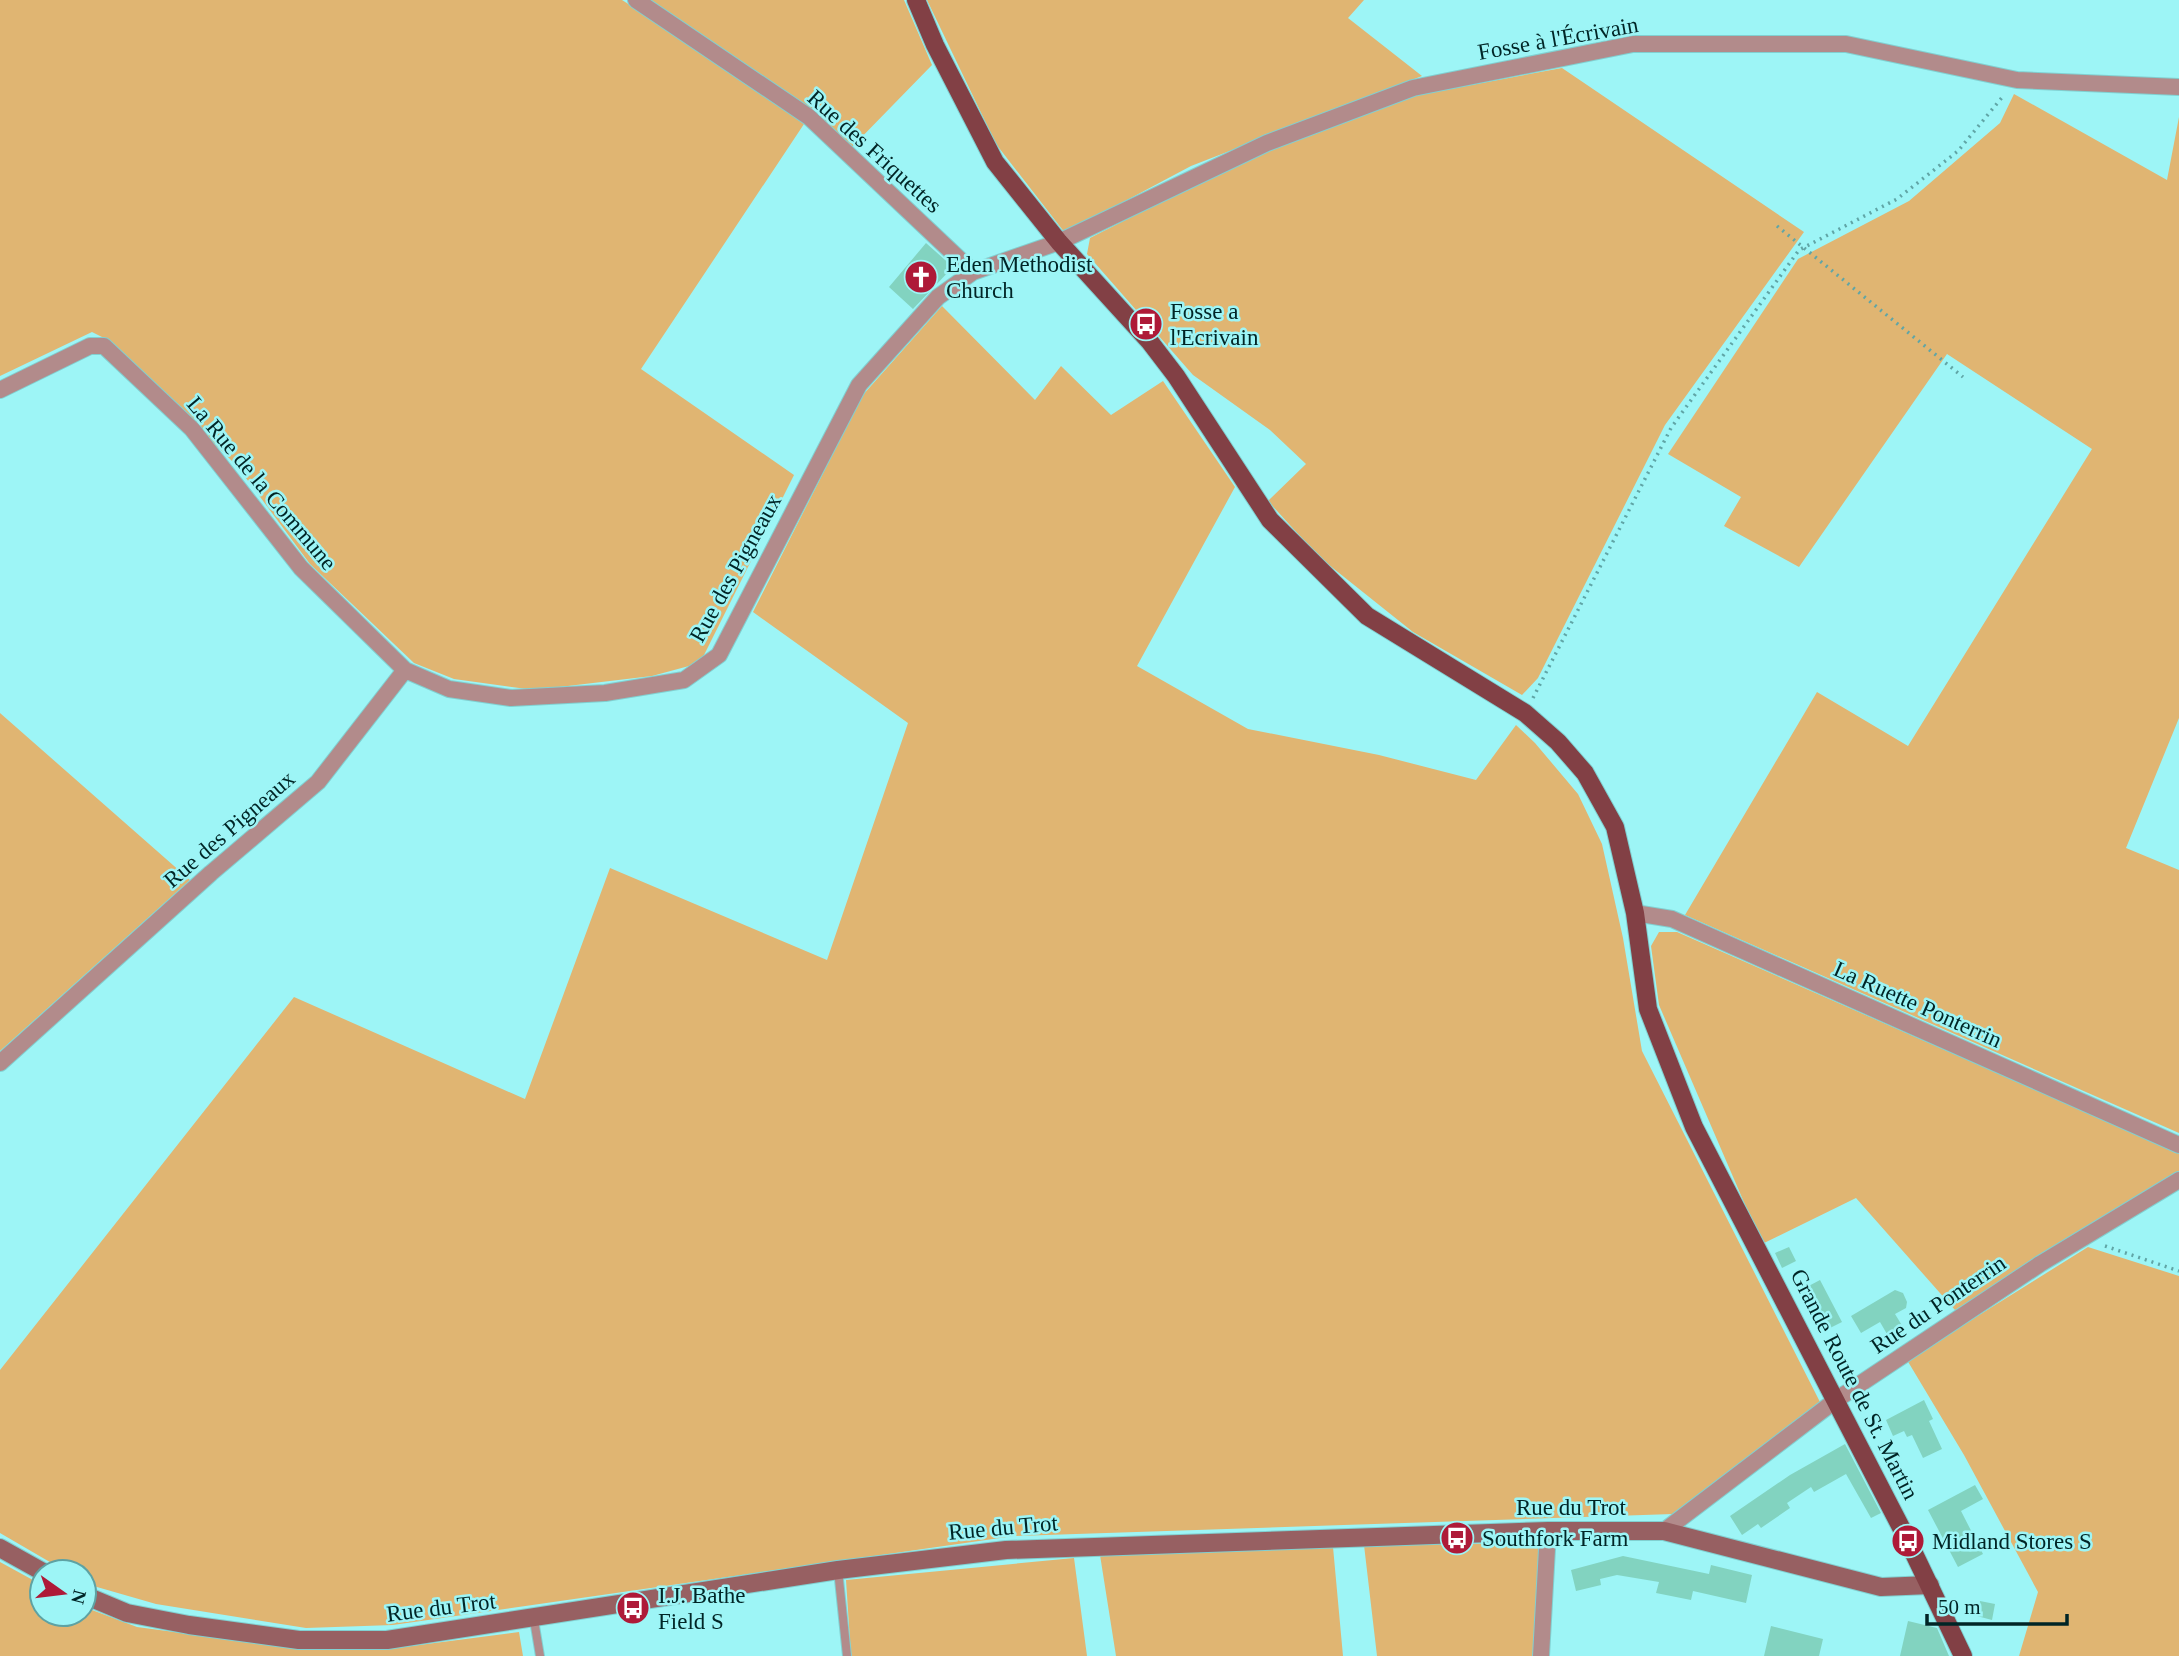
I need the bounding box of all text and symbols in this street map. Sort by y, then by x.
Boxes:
street label: Fosse à l'Écrivain [1476,12,1641,65]
street label: Rue des Friquettes [803,85,947,218]
place label: Eden Methodist Church [946,252,1093,303]
church icon: Eden Methodist Church [902,258,940,296]
place label: Fosse a l'Ecrivain [1170,299,1259,350]
bus stop icon: Fosse a l'Ecrivain [1127,305,1165,343]
street label: La Rue de la Commune [182,392,341,575]
street label: Rue des Pigneaux [685,490,787,646]
street label: Rue des Pigneaux [159,766,300,893]
street label: La Ruette Ponterrin [1830,956,2006,1053]
street label: Rue du Ponterrin [1866,1250,2011,1359]
street label: Grande Route de St. Martin [1786,1265,1924,1504]
street label: Rue du Trot [1516,1495,1627,1520]
street label: Rue du Trot [947,1510,1059,1545]
bus stop icon: Southfork Farm [1438,1519,1476,1557]
bus stop icon: Midland Stores S [1889,1522,1927,1560]
place label: Southfork Farm [1482,1526,1628,1551]
place label: Midland Stores S [1932,1529,2092,1554]
north arrow [28,1558,98,1628]
scale bar [1927,1582,2067,1626]
place label: I.J. Bathe Field S [658,1583,746,1634]
text: N [67,1588,91,1606]
street label: Rue du Trot [385,1588,498,1627]
bus stop icon: I.J. Bathe Field S [614,1589,652,1627]
text: 50 m [1938,1595,1981,1619]

